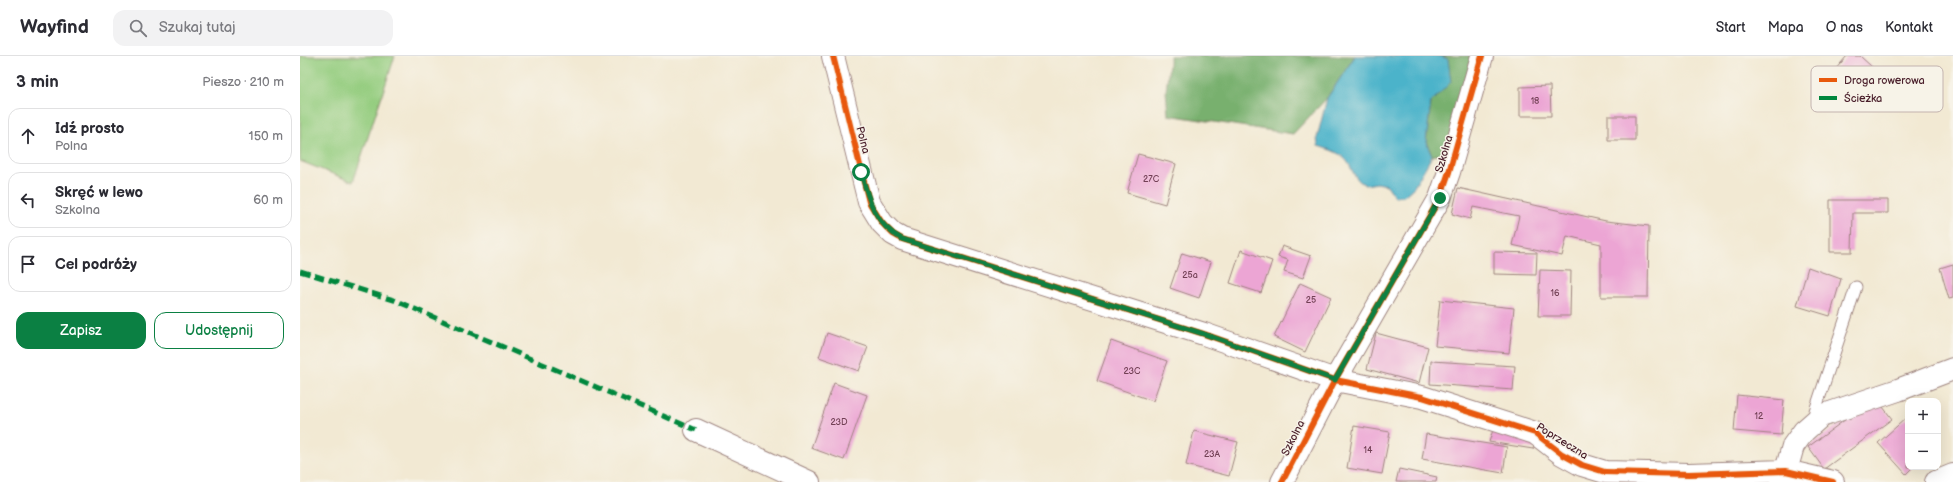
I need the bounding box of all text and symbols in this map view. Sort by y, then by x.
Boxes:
search box [113,10,393,46]
text: Wayfind [20,16,89,39]
icon: search [127,17,149,39]
text: Szukaj tutaj [159,18,236,37]
text: Start [1716,19,1746,36]
text: Mapa [1768,19,1804,36]
text: O nas [1826,19,1863,36]
text: Kontakt [1885,19,1933,36]
legend [1811,66,1943,112]
text: 3 min [16,72,59,92]
text: Pieszo · 210 m [202,74,284,90]
text: Droga rowerowa [1844,74,1925,87]
text: Ścieżka [1844,91,1882,105]
house number: 18 [1531,96,1539,107]
text: Idź prosto [55,119,124,138]
icon: ahead [17,125,39,147]
street label: Polna [853,125,873,155]
text: 150 m [249,128,283,144]
street label: Szkolna [1432,134,1456,174]
text: Polna [55,138,88,154]
route start [852,163,870,181]
house number: 27C [1143,174,1160,185]
text: Skręć w lewo [55,183,143,202]
icon: left [17,189,39,211]
route end [1431,189,1449,207]
text: 60 m [253,192,283,208]
text: Szkolna [55,202,100,218]
icon: arrive [17,253,39,275]
text: Cel podróży [55,255,137,274]
house number: 25a [1182,270,1198,281]
house number: 16 [1551,288,1560,299]
house number: 25 [1306,295,1316,306]
button: Zapisz [16,312,146,349]
button: Udostępnij [154,312,284,349]
house number: 23C [1123,366,1141,377]
map controls [1905,398,1941,470]
button: + [1905,398,1941,434]
house number: 12 [1755,411,1764,422]
house number: 23D [830,417,848,428]
street label: Szkolna [1279,418,1307,458]
street label: Poprzeczna [1534,420,1590,462]
button: − [1905,434,1941,470]
house number: 14 [1364,445,1373,456]
house number: 23A [1204,449,1221,460]

